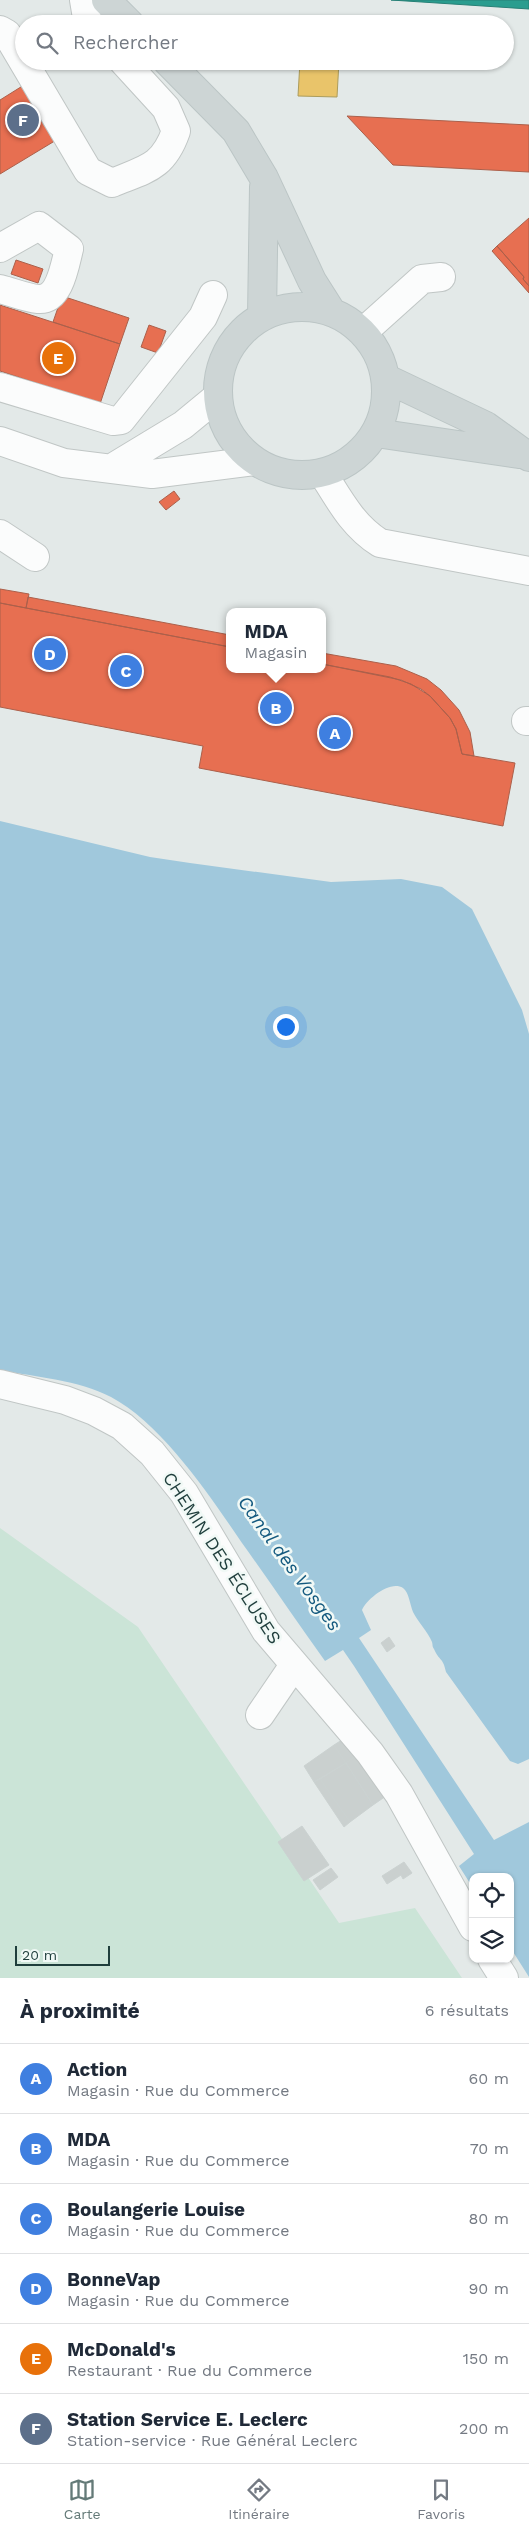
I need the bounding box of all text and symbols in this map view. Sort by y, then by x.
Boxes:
search box [15,15,514,70]
icon: search [33,29,61,57]
text: Rechercher [73,31,178,54]
pin: F [7,101,39,139]
pin: E [42,339,74,377]
popup [226,608,326,673]
text: MDA [245,620,288,643]
pin: D [34,635,66,673]
text: Magasin [245,643,307,662]
pin: C [110,652,142,690]
pin: B [260,689,292,727]
pin: A [319,714,351,752]
your location [273,1014,299,1040]
street label: CHEMIN DES ÉCLUSES [159,1468,286,1648]
water label: Canal des Vosges [233,1491,346,1636]
map controls [469,1873,514,1963]
button: locate [469,1873,514,1918]
button: layers [469,1918,514,1963]
scale bar [15,1943,110,1966]
text: 20 m [22,1947,57,1963]
text: À proximité [20,1998,140,2023]
text: 6 résultats [425,2001,509,2020]
text: Action [67,2058,127,2081]
text: A [31,2069,41,2088]
text: 60 m [469,2069,509,2088]
text: Magasin · Rue du Commerce [67,2081,289,2100]
text: MDA [67,2128,110,2151]
text: B [31,2139,41,2158]
text: 70 m [470,2139,509,2158]
text: Magasin · Rue du Commerce [67,2151,289,2170]
text: Boulangerie Louise [67,2198,245,2221]
text: C [31,2209,41,2228]
text: 80 m [468,2209,509,2228]
text: Magasin · Rue du Commerce [67,2221,289,2240]
text: BonneVap [67,2268,160,2291]
text: D [30,2279,42,2298]
text: 90 m [468,2279,509,2298]
text: Magasin · Rue du Commerce [67,2291,289,2310]
text: McDonald's [67,2338,176,2361]
text: E [31,2349,41,2368]
text: 150 m [463,2349,509,2368]
text: Restaurant · Rue du Commerce [67,2361,312,2380]
text: Station Service E. Leclerc [67,2408,308,2431]
text: F [31,2419,41,2438]
text: 200 m [459,2419,509,2438]
text: Station-service · Rue Général Leclerc [67,2431,358,2450]
tab: Carte [64,2476,101,2522]
tab: Itinéraire [228,2476,289,2522]
tab: Favoris [417,2476,465,2522]

